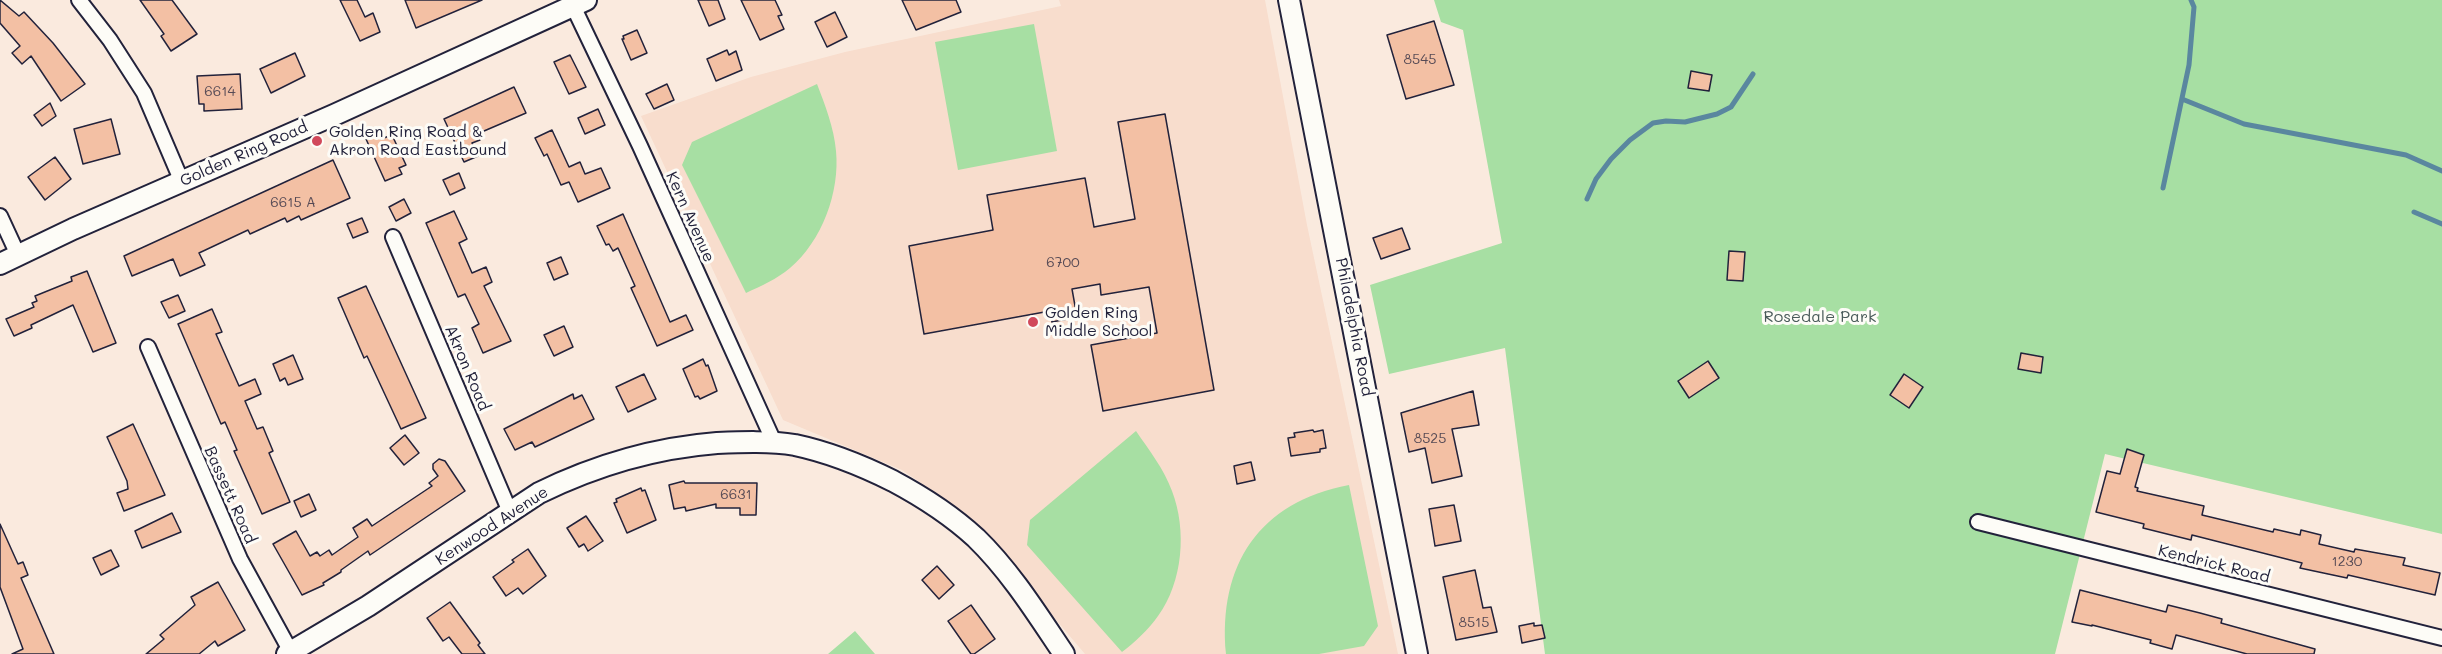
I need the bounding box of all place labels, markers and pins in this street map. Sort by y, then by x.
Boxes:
place label: Golden Ring Road & Akron Road Eastbound [329,122,506,160]
marker: Golden Ring Road & Akron Road Eastbound [310,134,324,148]
place label: Golden Ring Middle School [1045,303,1152,341]
marker: Golden Ring Middle School [1026,315,1040,329]

